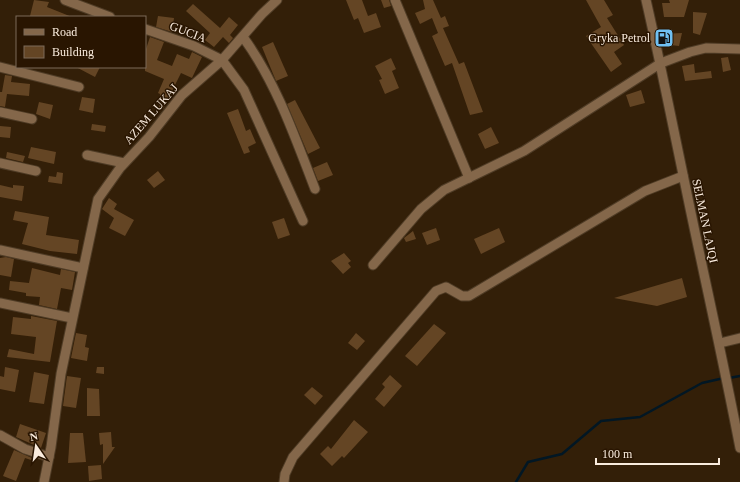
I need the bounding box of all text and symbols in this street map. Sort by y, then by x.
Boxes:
legend [16,16,146,68]
street label: GUCIA [168,19,209,45]
text: Road [52,25,77,39]
fuel station icon: Gryka Petrol [653,27,675,49]
place label: Gryka Petrol [588,31,651,45]
text: Building [52,45,94,59]
street label: AZEM LUKAJ [121,81,181,147]
street label: SELMAN LAJQI [689,178,721,264]
north arrow [16,426,56,466]
text: N [29,430,39,443]
scale bar [596,440,719,466]
text: 100 m [602,447,633,461]

